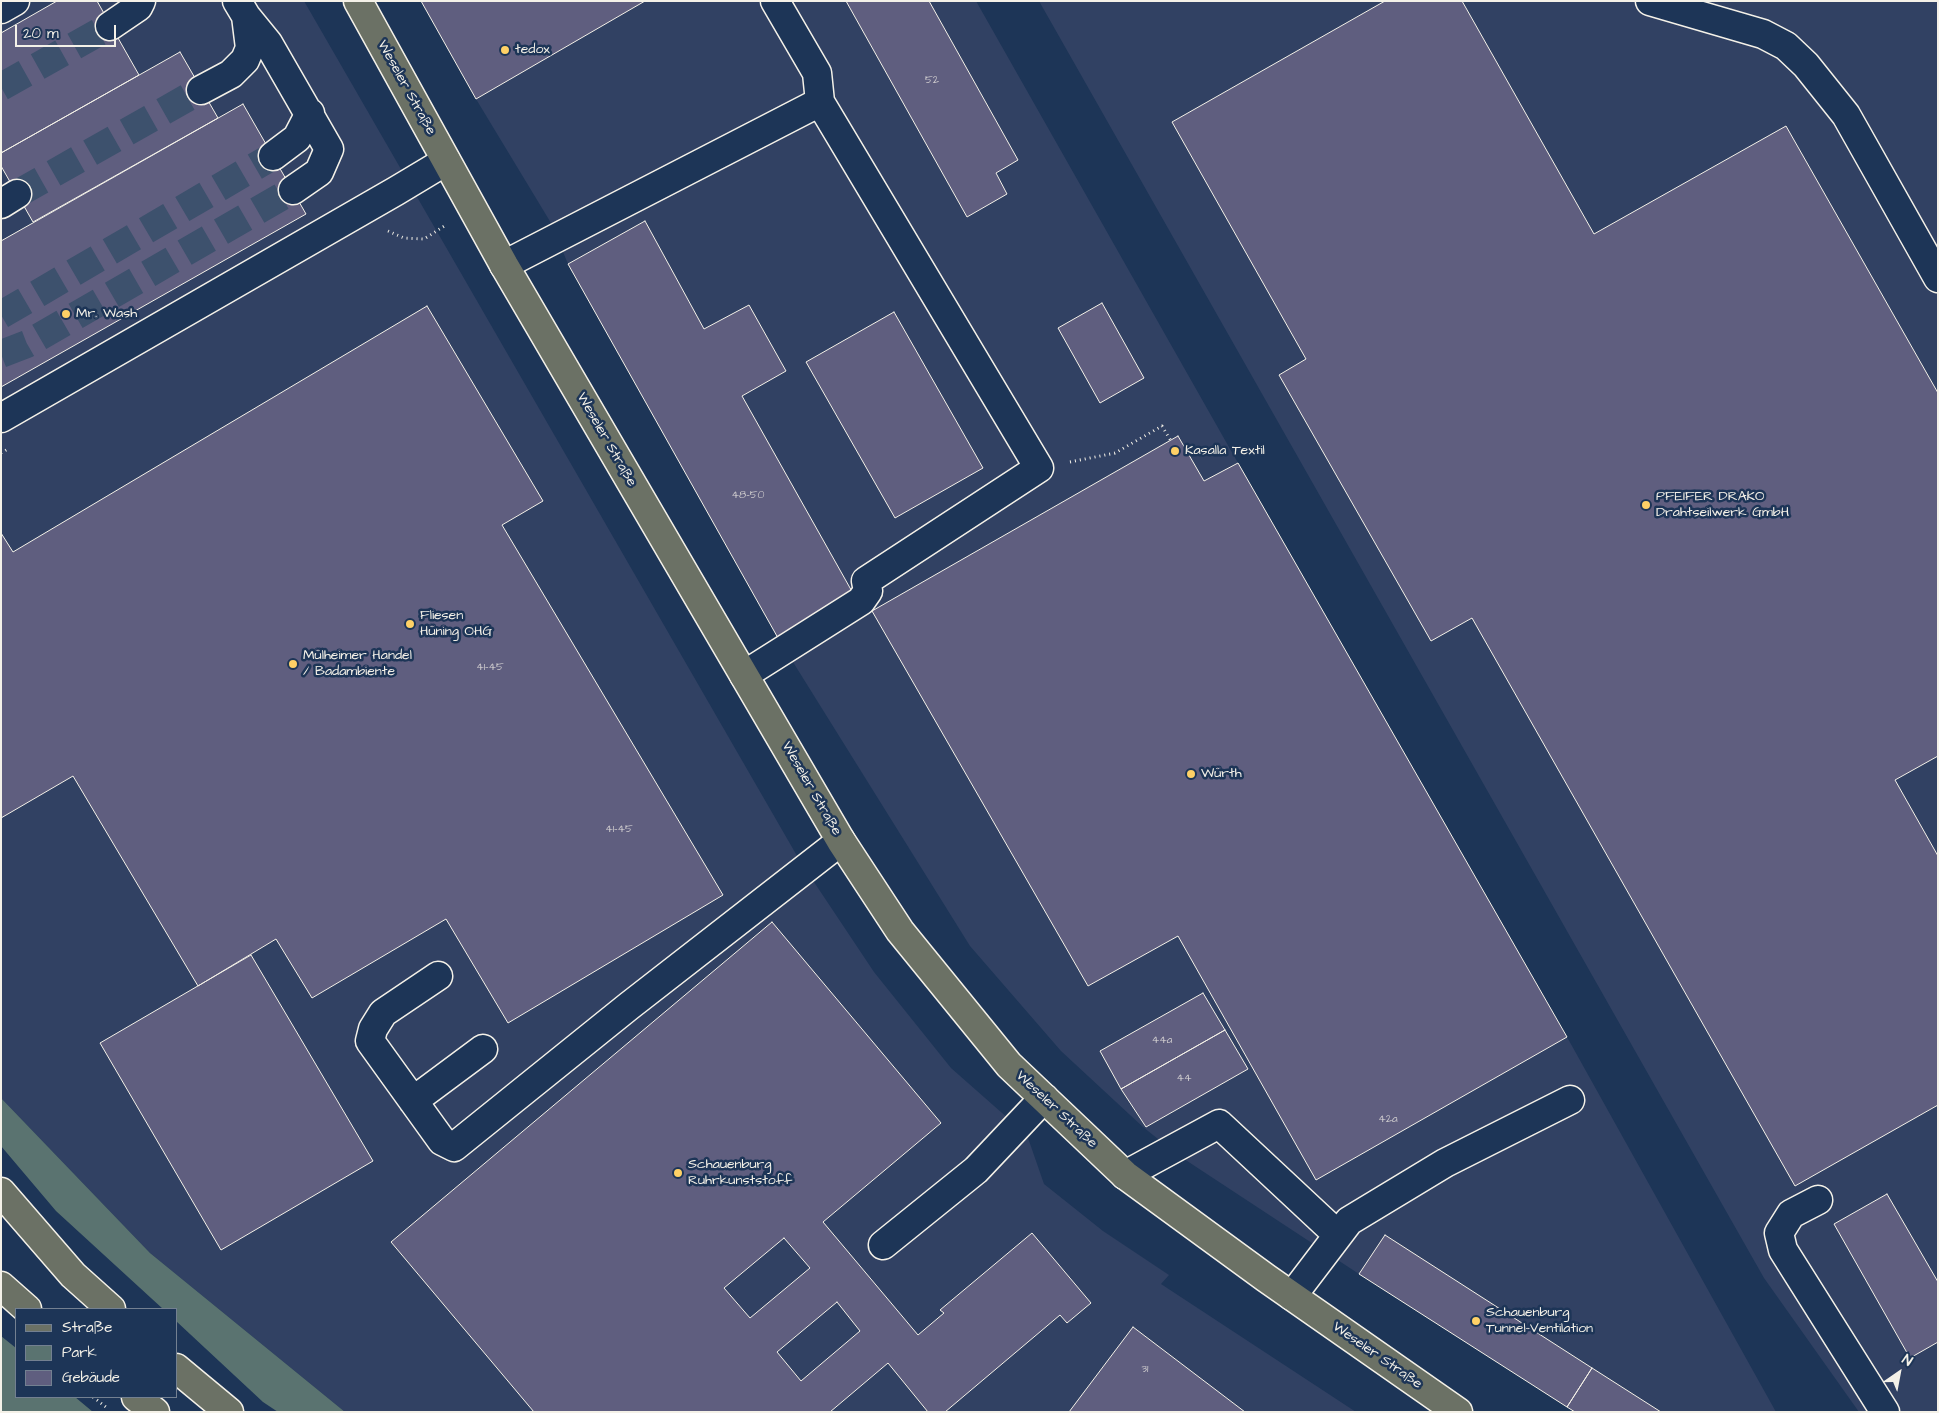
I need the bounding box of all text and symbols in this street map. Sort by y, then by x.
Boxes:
scale bar [18,15,119,47]
text: 20 m [23,23,59,44]
street label: Weseler Straße [373,38,439,138]
place label: tedox [515,42,550,58]
marker: tedox [499,44,511,56]
house number: 52 [925,74,939,88]
place label: Mr. Wash [76,306,137,322]
marker: Mr. Wash [60,308,72,320]
street label: Weseler Straße [572,390,640,490]
place label: Kasalla Textil [1185,443,1265,459]
marker: Kasalla Textil [1169,445,1181,457]
house number: 48-50 [732,489,764,503]
place label: PFEIFER DRAKO Drahtseilwerk GmbH [1656,489,1789,522]
marker: PFEIFER DRAKO Drahtseilwerk GmbH [1640,499,1652,511]
place label: Fliesen Hüning OHG [420,608,492,640]
marker: Fliesen Hüning OHG [404,618,416,630]
place label: Mülheimer Handel / Badambiente [303,648,412,680]
marker: Mülheimer Handel / Badambiente [287,658,299,670]
house number: 41-45 [476,661,504,675]
street label: Weseler Straße [777,739,845,839]
place label: Würth [1201,766,1242,782]
marker: Würth [1185,768,1197,780]
house number: 41-45 [605,823,633,837]
house number: 44a [1152,1034,1172,1048]
street label: Weseler Straße [1012,1068,1100,1152]
house number: 44 [1177,1072,1191,1086]
house number: 42a [1378,1113,1398,1127]
place label: Schauenburg Ruhrkunststoff [688,1157,792,1190]
marker: Schauenburg Ruhrkunststoff [672,1167,684,1179]
place label: Schauenburg Tunnel-Ventilation [1486,1305,1593,1338]
legend [15,1308,178,1398]
marker: Schauenburg Tunnel-Ventilation [1470,1315,1482,1327]
text: Straße [62,1317,112,1338]
street label: Weseler Straße [1329,1319,1425,1393]
text: Park [62,1342,97,1363]
north arrow [1874,1348,1924,1398]
text: N [1898,1350,1916,1371]
house number: 31 [1141,1363,1149,1377]
text: Gebäude [62,1367,120,1388]

